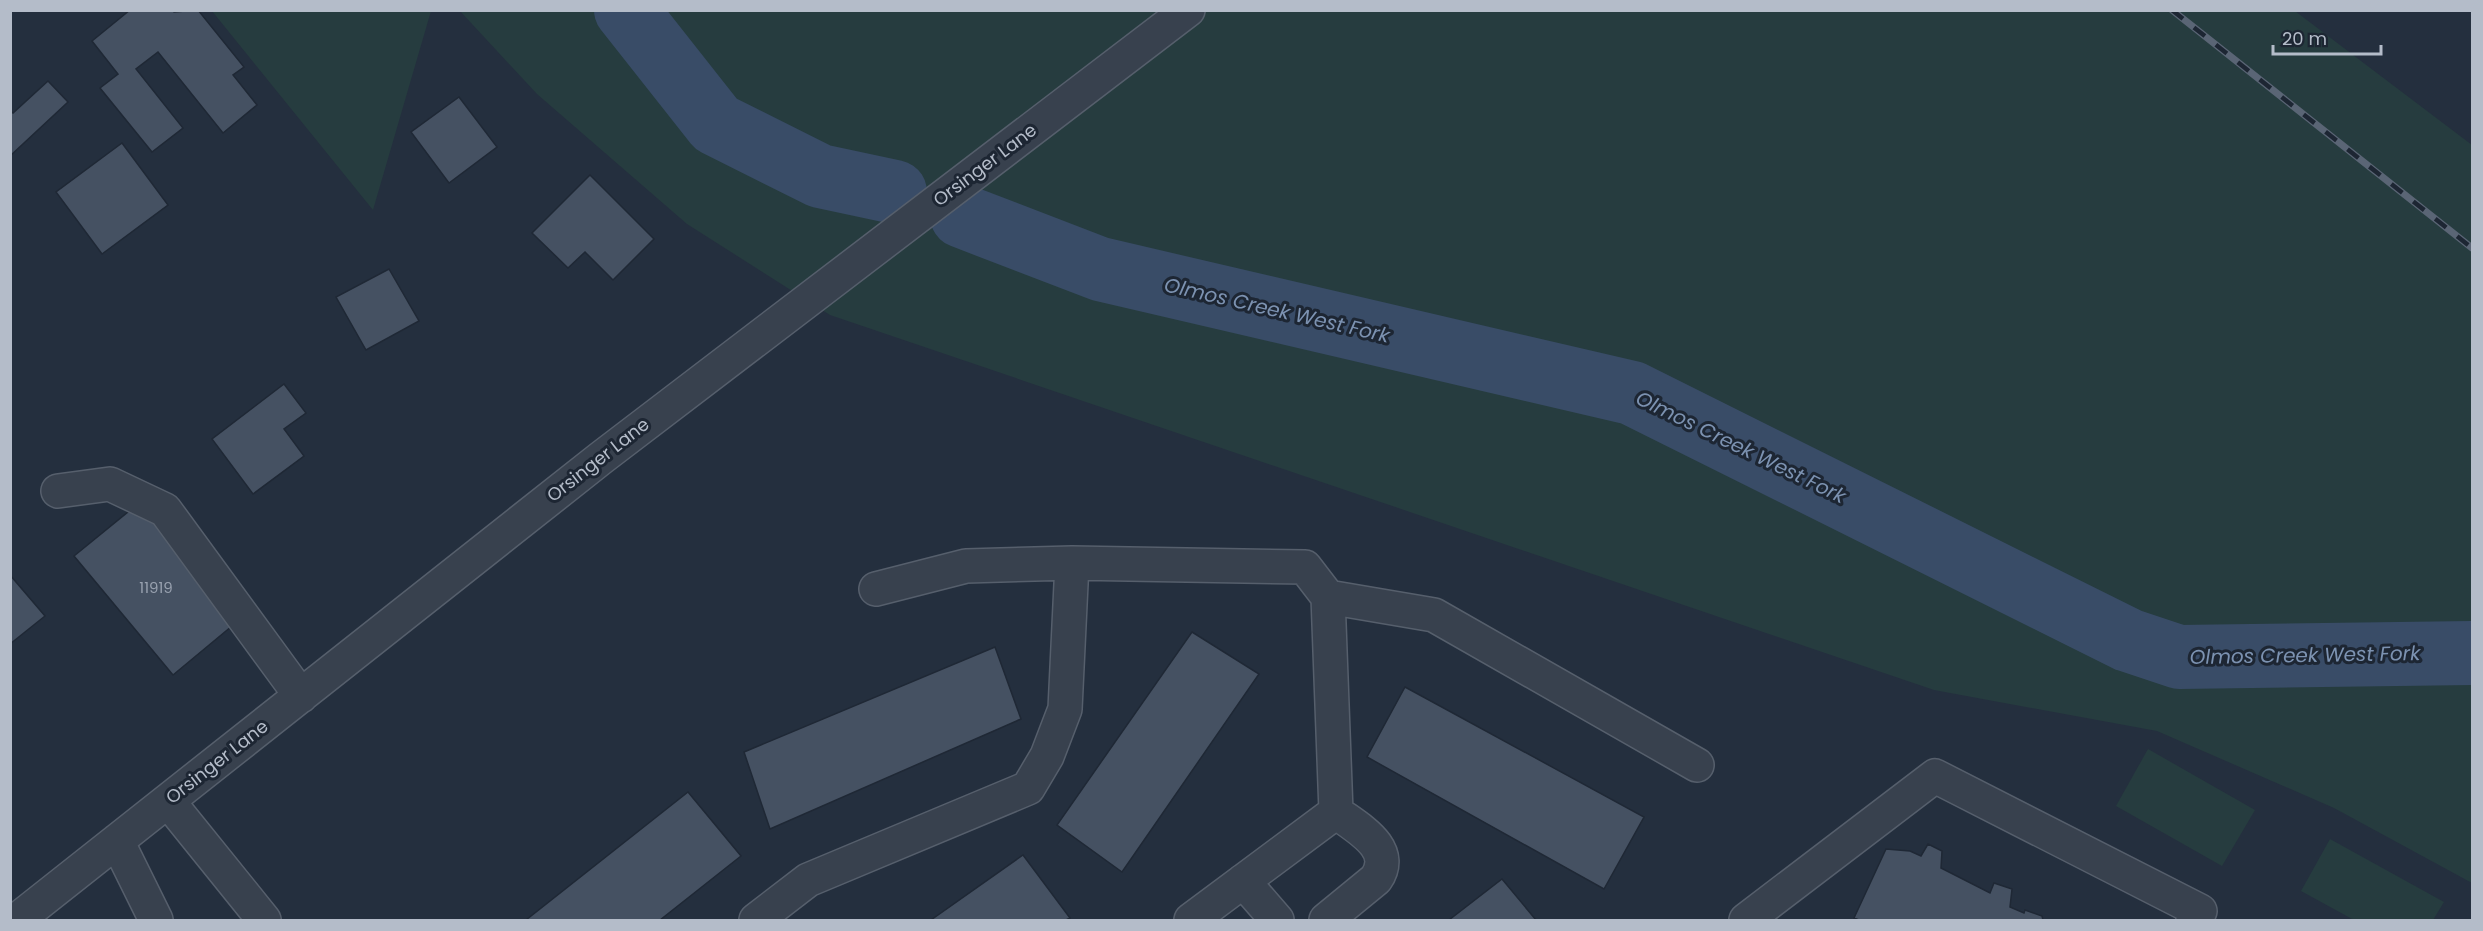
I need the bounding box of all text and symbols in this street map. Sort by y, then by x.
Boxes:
scale bar [2273,18,2381,56]
text: 20 m [2282,26,2327,51]
street label: Orsinger Lane [928,117,1042,212]
water label: Olmos Creek West Fork [1161,270,1394,350]
water label: Olmos Creek West Fork [1631,384,1852,511]
street label: Orsinger Lane [541,412,654,508]
house number: 11919 [139,577,173,598]
water label: Olmos Creek West Fork [2189,639,2422,671]
street label: Orsinger Lane [160,714,273,810]

